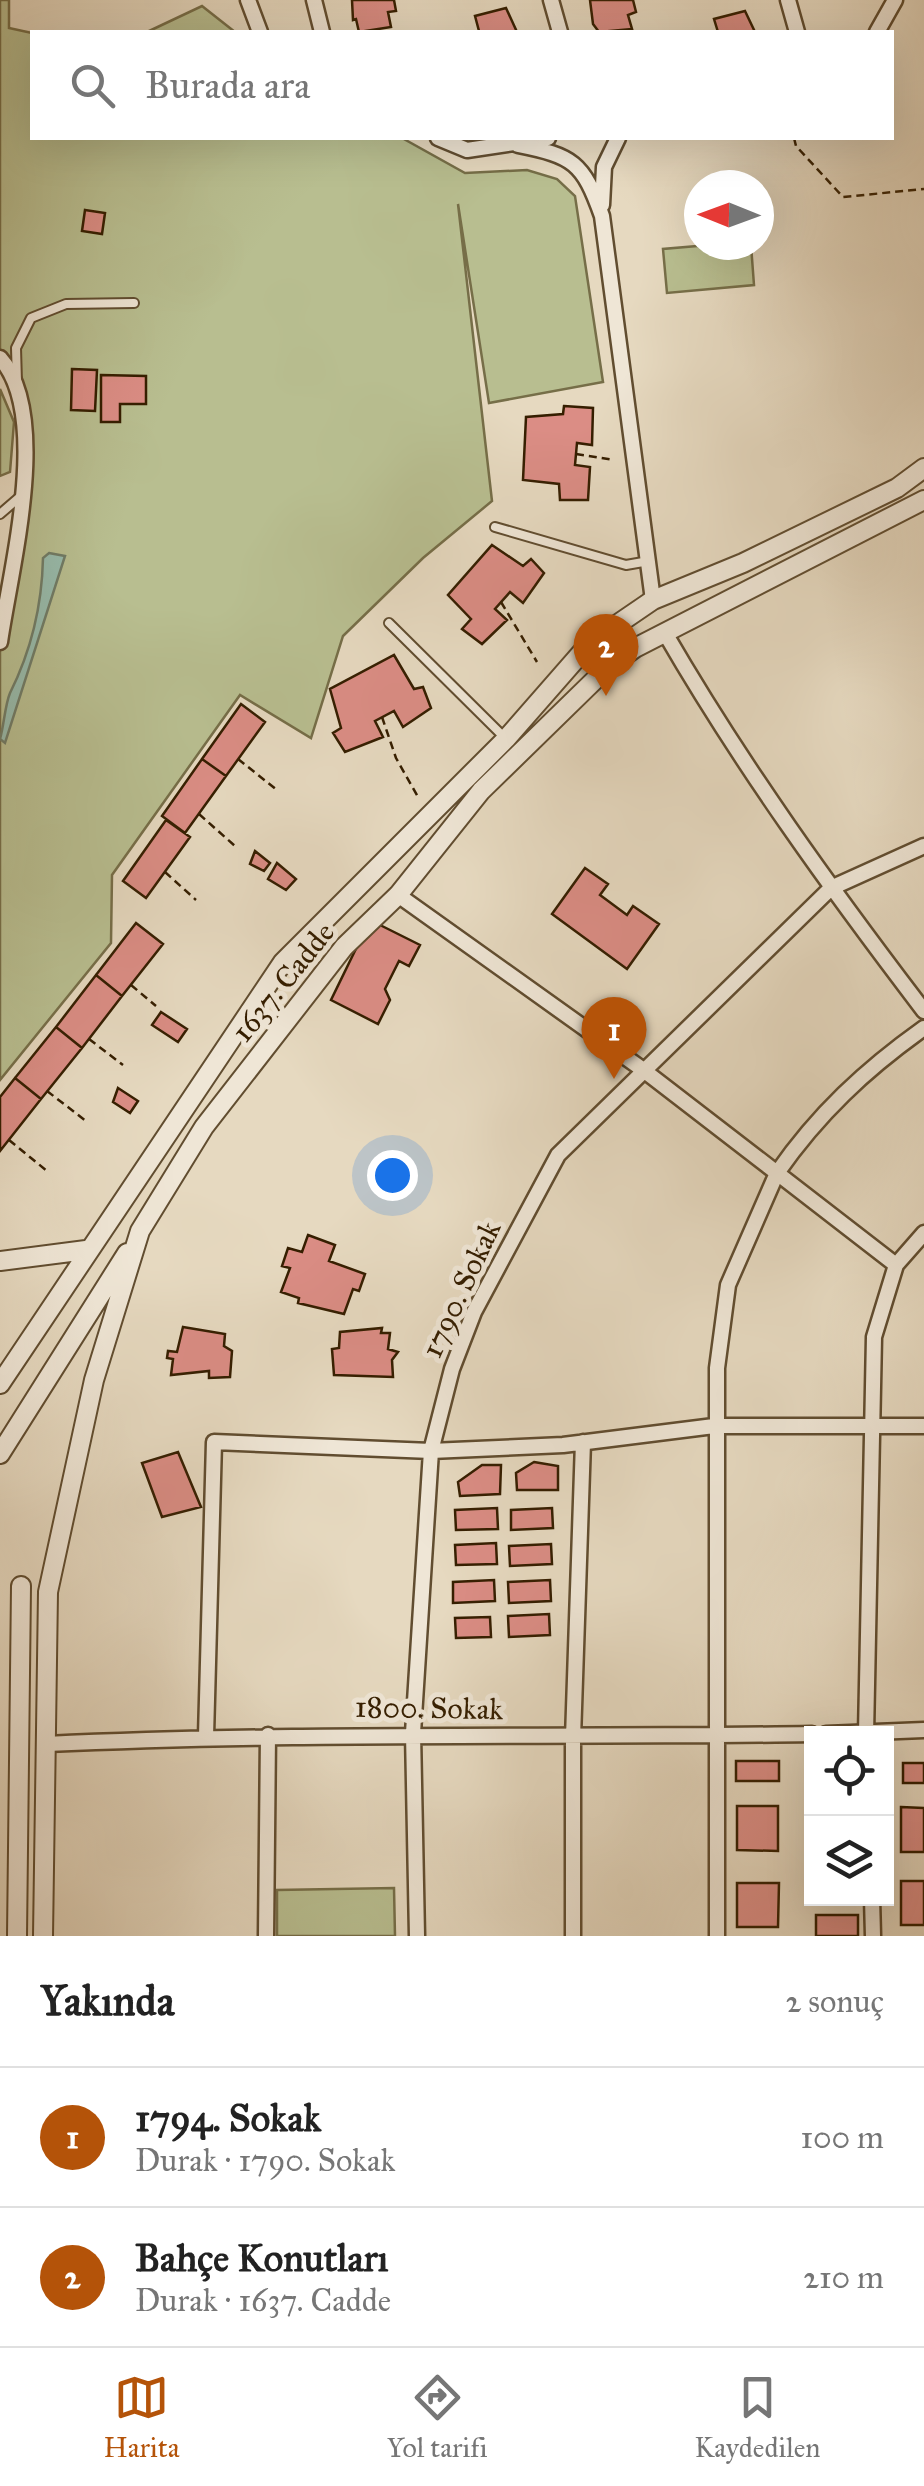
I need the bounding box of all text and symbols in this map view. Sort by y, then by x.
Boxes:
search box [30,30,894,140]
icon: search [65,58,120,113]
text: Burada ara [145,62,310,108]
north arrow [684,170,774,260]
pin: 2 [574,614,638,696]
street label: 1637. Cadde [224,915,342,1049]
pin: 1 [582,996,646,1079]
your location [367,1150,418,1201]
street label: 1790. Sokak [414,1215,509,1364]
street label: 1800. Sokak [355,1689,504,1727]
map controls [804,1726,894,1906]
button: locate [804,1726,894,1816]
button: layers [804,1816,894,1906]
text: Yakında [40,1975,174,2027]
text: 2 sonuç [786,1982,884,2021]
text: 1794. Sokak [135,2095,321,2141]
text: 1 [66,2118,79,2157]
text: 100 m [800,2118,884,2157]
text: Durak · 1790. Sokak [135,2141,395,2180]
text: Bahçe Konutları [135,2235,388,2281]
text: 2 [65,2258,80,2297]
text: 210 m [803,2258,884,2297]
text: Durak · 1637. Cadde [135,2281,391,2320]
tab: Harita [104,2370,180,2465]
tab: Yol tarifi [387,2370,487,2465]
tab: Kaydedilen [694,2370,820,2465]

